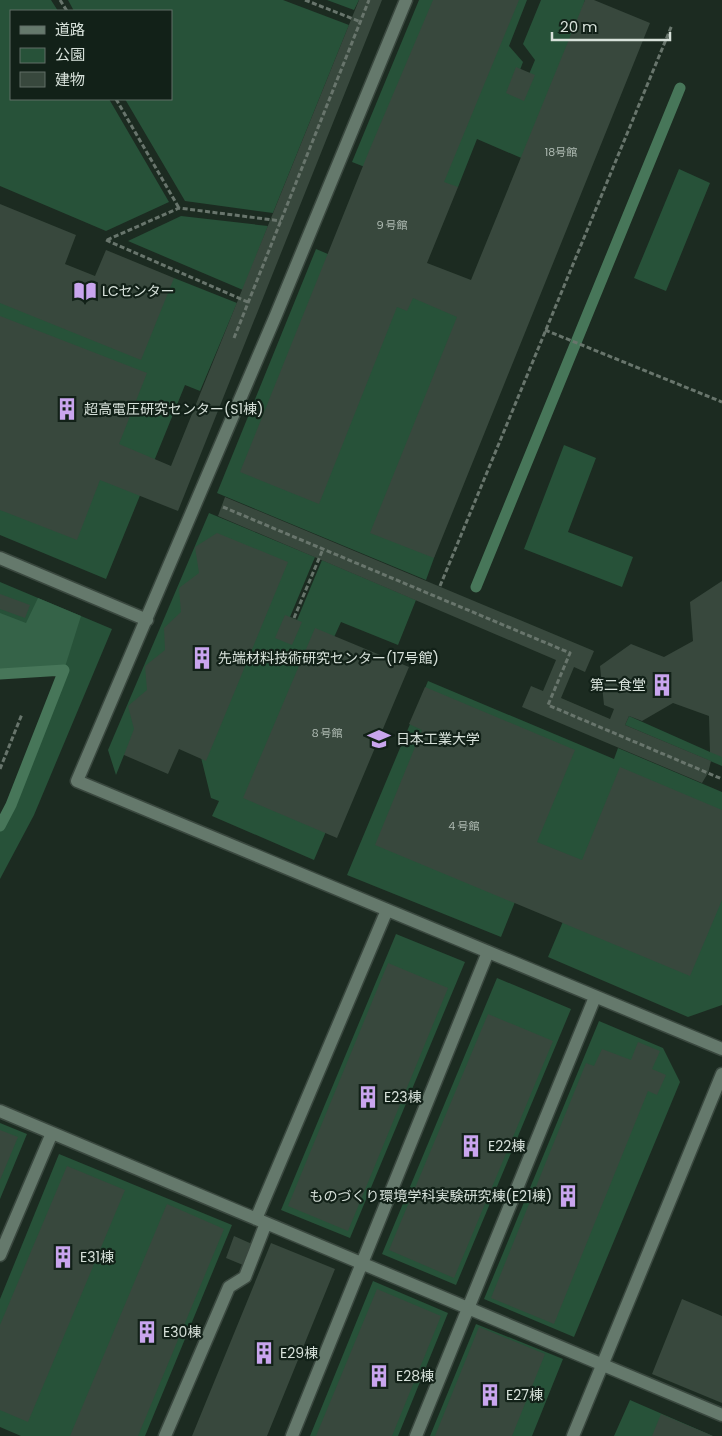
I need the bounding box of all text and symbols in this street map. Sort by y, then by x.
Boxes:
legend [10,10,172,100]
scale bar [552,10,670,42]
text: 20 m [560,16,598,37]
text: 道路 [55,19,85,40]
text: 公園 [55,44,85,65]
text: 建物 [55,69,85,90]
house number: 18号館 [545,144,577,160]
house number: ９号館 [375,217,408,233]
library icon: LCセンター [72,278,98,304]
place label: LCセンター [102,281,175,301]
building icon: 超高電圧研究センター(S1棟) [54,396,80,422]
place label: 超高電圧研究センター(S1棟) [84,399,263,419]
building icon: 先端材料技術研究センター(17号館) [189,645,215,671]
place label: 先端材料技術研究センター(17号館) [218,648,439,668]
building icon: 第二食堂 [649,672,675,698]
place label: 第二食堂 [590,675,646,695]
house number: ８号館 [310,725,343,741]
school or university icon: 日本工業大学 [366,726,392,752]
place label: 日本工業大学 [396,729,480,749]
house number: ４号館 [447,818,480,834]
building icon: E23棟 [355,1084,381,1110]
place label: E23棟 [384,1087,421,1107]
building icon: E22棟 [458,1133,484,1159]
place label: E22棟 [488,1136,525,1156]
building icon: ものづくり環境学科実験研究棟(E21棟) [555,1183,581,1209]
place label: ものづくり環境学科実験研究棟(E21棟) [310,1186,552,1206]
building icon: E31棟 [50,1244,76,1270]
place label: E31棟 [80,1247,114,1267]
building icon: E30棟 [134,1319,160,1345]
place label: E30棟 [163,1322,201,1342]
building icon: E29棟 [251,1340,277,1366]
place label: E29棟 [280,1343,318,1363]
building icon: E28棟 [366,1363,392,1389]
place label: E28棟 [396,1366,434,1386]
building icon: E27棟 [477,1382,503,1408]
place label: E27棟 [506,1385,543,1405]

